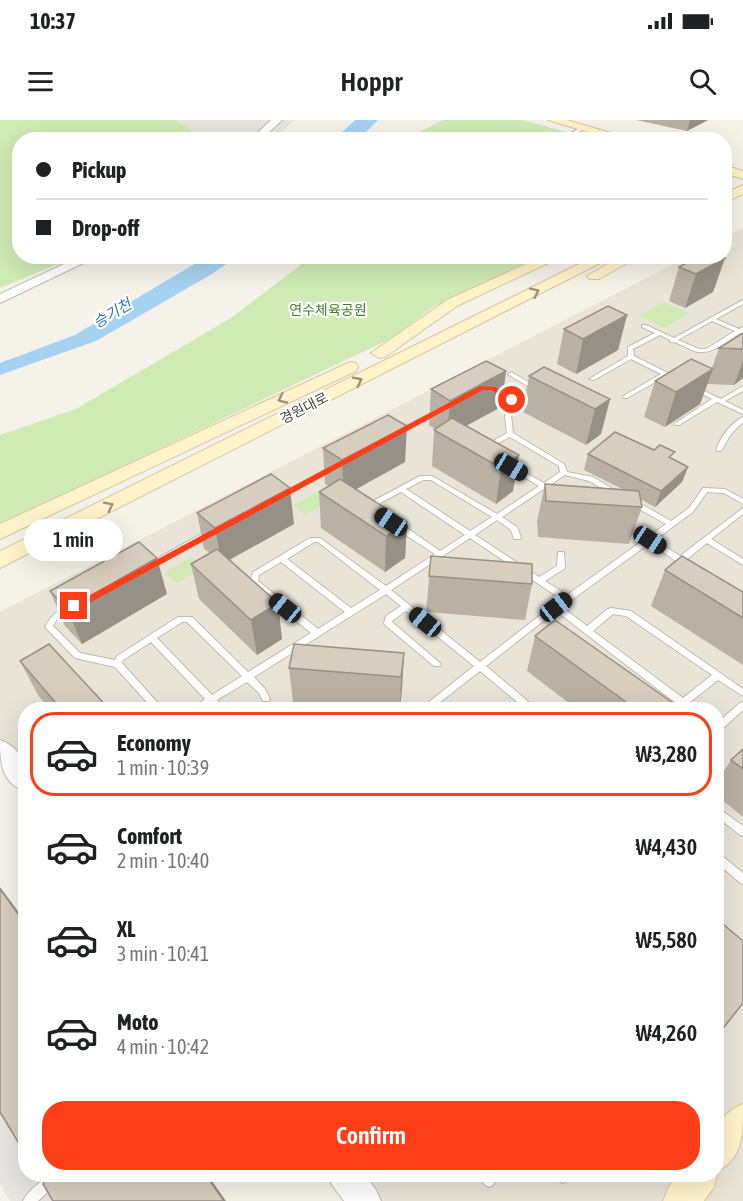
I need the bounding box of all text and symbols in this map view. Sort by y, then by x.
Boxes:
text: 10:37 [30,8,76,34]
icon: menu [24,65,57,98]
icon: search [686,65,719,98]
text: Hoppr [341,66,402,97]
text: Pickup [72,157,127,183]
text: Drop-off [72,215,139,241]
one-way arrow [528,287,539,299]
water label: 승기천 [90,294,136,331]
park label: 연수체육공원 [289,302,367,318]
one-way arrow [352,376,363,388]
route start [498,386,525,413]
street label: 경원대로 [277,389,331,427]
one-way arrow [277,392,288,404]
car [491,450,531,484]
one-way arrow [102,501,113,513]
car [371,504,411,540]
callout: 1 min [25,519,124,561]
car [630,523,670,557]
text: 1 min [53,528,94,551]
car [536,589,576,625]
car [265,590,305,626]
route end [60,592,87,619]
car [405,604,445,640]
icon: car [45,727,99,781]
text: Economy [117,730,191,756]
text: ₩3,280 [636,741,697,767]
text: 1 min · 10:39 [117,756,209,779]
icon: car [45,820,99,874]
text: Comfort [117,823,182,849]
text: ₩4,430 [636,834,697,860]
text: 2 min · 10:40 [117,849,209,872]
icon: car [45,913,99,967]
text: XL [117,916,135,942]
text: ₩5,580 [636,927,697,953]
text: 3 min · 10:41 [117,942,209,965]
icon: car [45,1006,99,1060]
text: Moto [117,1009,159,1035]
text: ₩4,260 [636,1020,697,1046]
text: 4 min · 10:42 [117,1035,209,1058]
button: Confirm [42,1101,700,1170]

